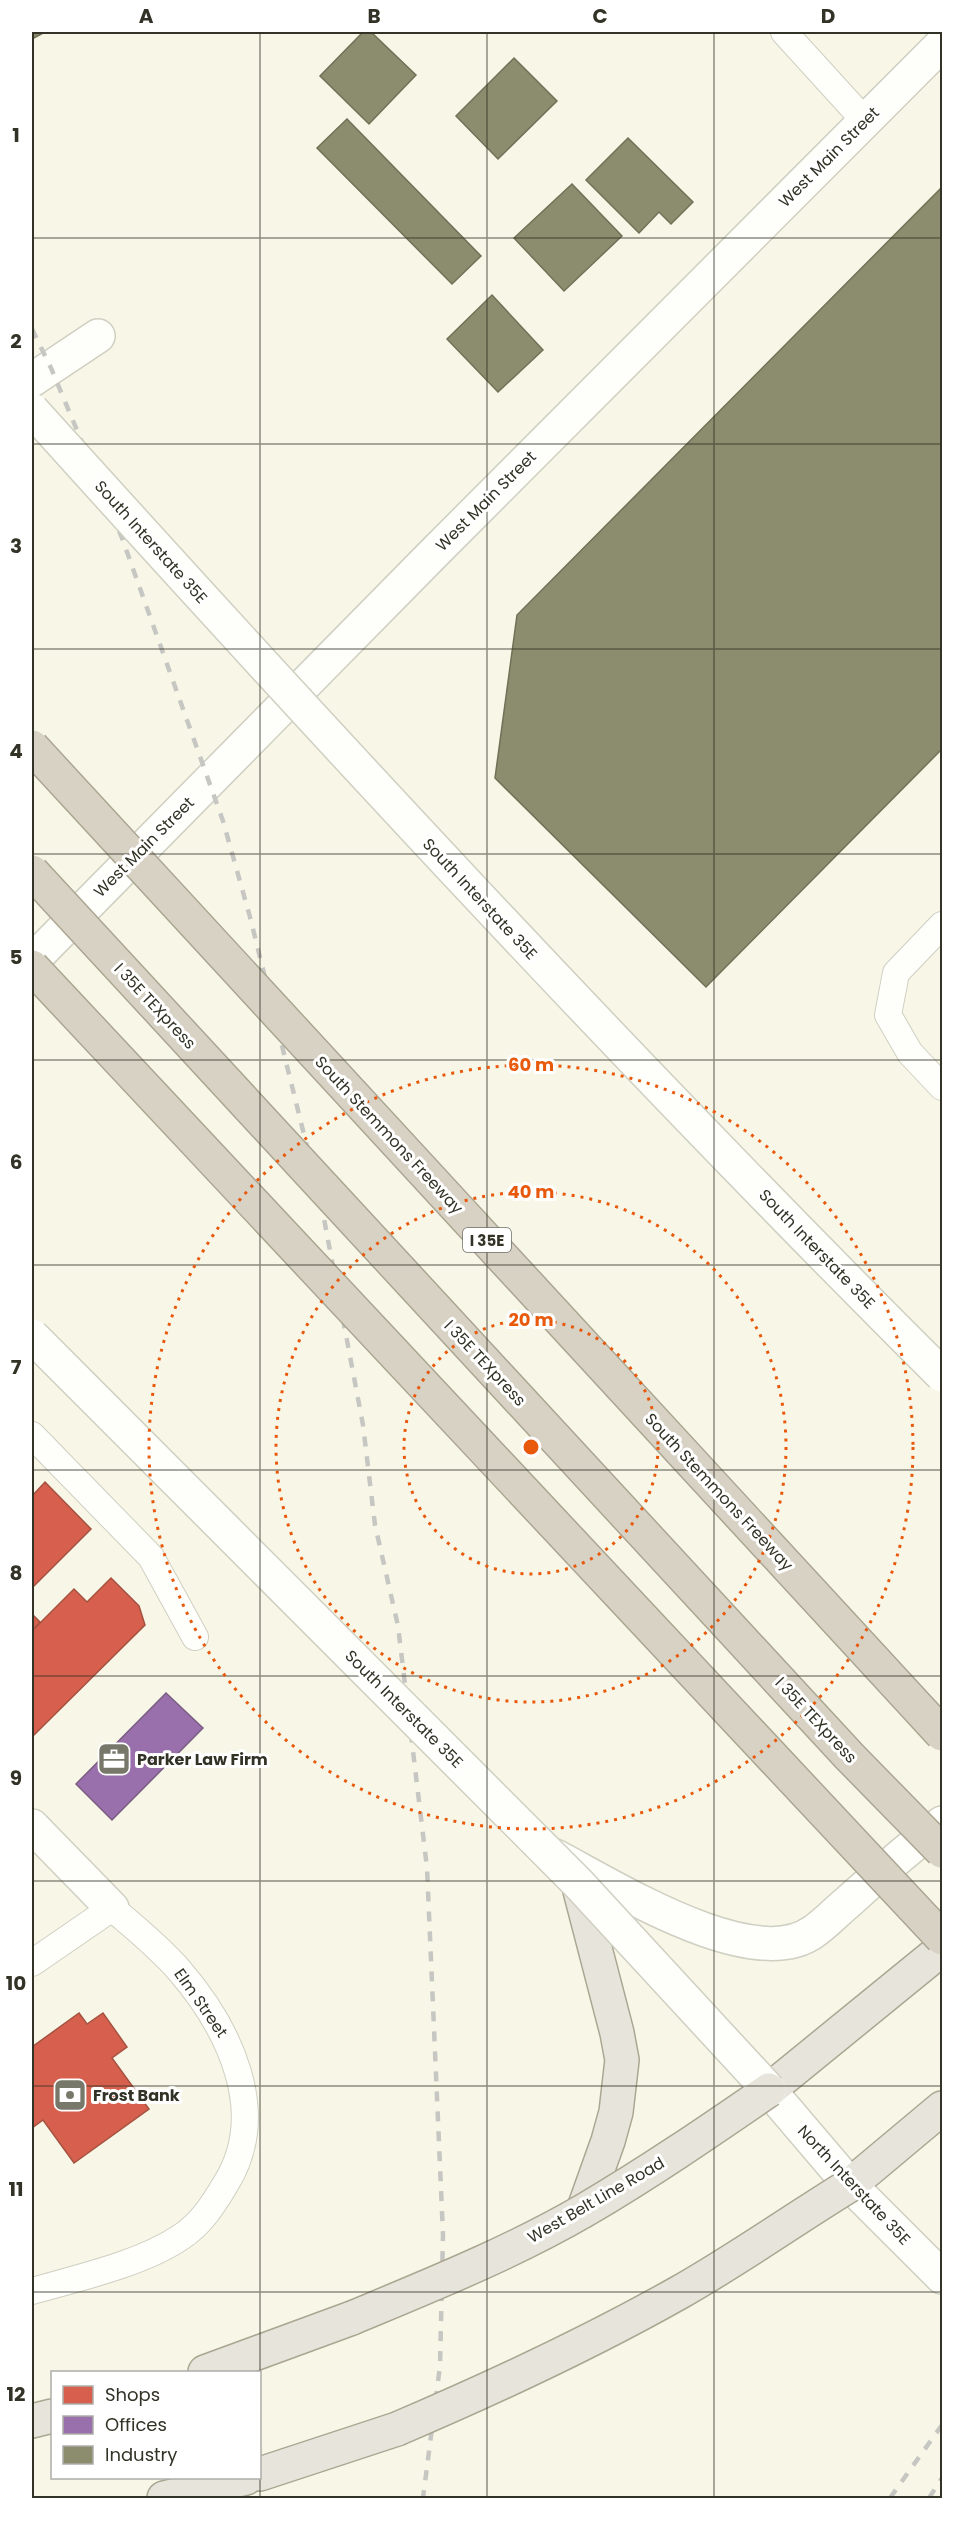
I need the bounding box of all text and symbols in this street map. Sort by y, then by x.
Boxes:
text: A [139,2,154,30]
text: B [367,2,381,30]
text: C [592,2,608,30]
text: D [821,2,835,30]
street label: West Main Street [774,101,885,212]
text: 1 [12,121,20,149]
text: 2 [10,327,22,355]
street label: West Main Street [431,445,542,556]
street label: South Interstate 35E [89,475,213,609]
text: 3 [10,532,22,560]
text: 4 [9,737,23,765]
street label: West Main Street [89,791,200,902]
street label: South Interstate 35E [417,833,543,965]
text: 5 [10,943,23,971]
street label: I 35E TEXpress [109,958,201,1054]
street label: South Stemmons Freeway [310,1051,468,1219]
text: 60 m [508,1052,554,1077]
text: 6 [10,1148,22,1176]
text: 40 m [508,1179,554,1204]
street label: South Interstate 35E [754,1184,880,1314]
road number: I 35E [463,1228,511,1252]
text: 20 m [509,1307,553,1332]
street label: I 35E TEXpress [439,1315,531,1411]
text: 7 [11,1353,22,1381]
street label: South Stemmons Freeway [640,1408,798,1576]
centre of rings [521,1437,541,1457]
text: 8 [10,1559,22,1587]
street label: South Interstate 35E [340,1645,468,1773]
street label: I 35E TEXpress [770,1672,862,1768]
office icon: Parker Law Firm [96,1741,132,1777]
place label: Parker Law Firm [137,1748,268,1771]
text: 9 [10,1764,22,1792]
street label: Elm Street [169,1964,233,2042]
text: 10 [6,1969,26,1997]
bank icon: Frost Bank [52,2077,88,2113]
place label: Frost Bank [93,2084,180,2107]
street label: North Interstate 35E [792,2120,916,2250]
street label: West Belt Line Road [523,2151,669,2249]
text: 11 [8,2175,24,2203]
legend [51,2371,261,2479]
text: 12 [7,2380,25,2408]
text: Shops [105,2382,160,2407]
text: Offices [105,2412,167,2437]
text: Industry [105,2442,177,2467]

